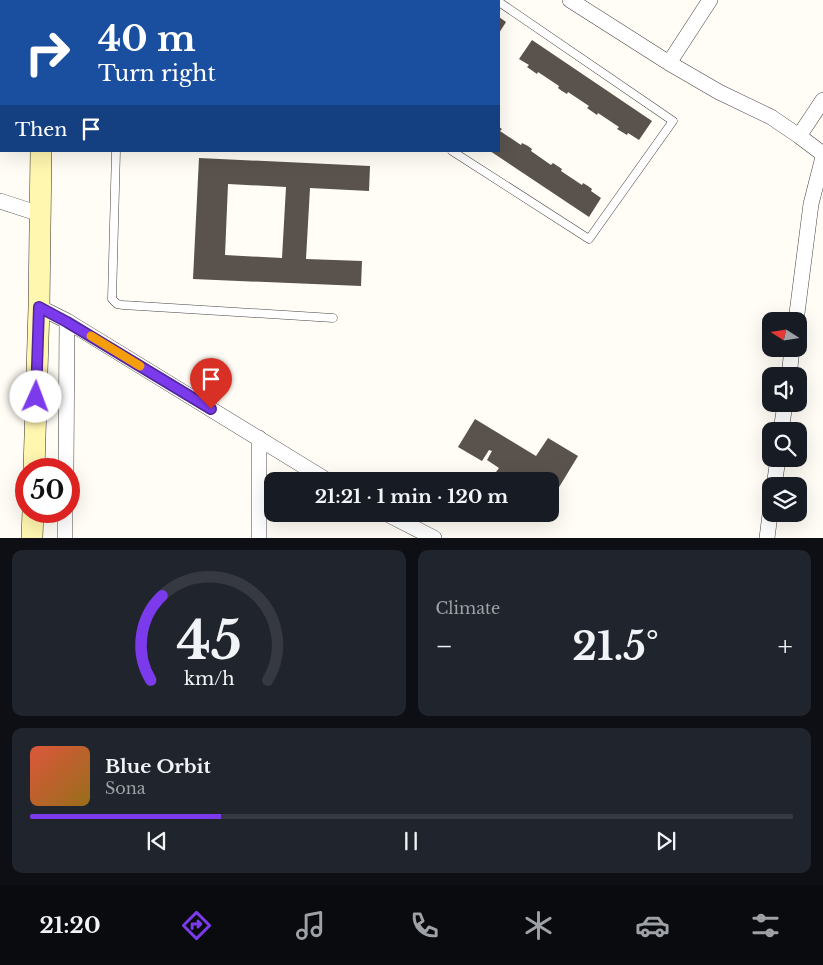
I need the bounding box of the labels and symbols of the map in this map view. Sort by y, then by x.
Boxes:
north arrow [762,312,808,358]
pin [190,358,232,409]
position arrow [9,370,61,422]
speed limit sign: 50 [15,458,80,523]

